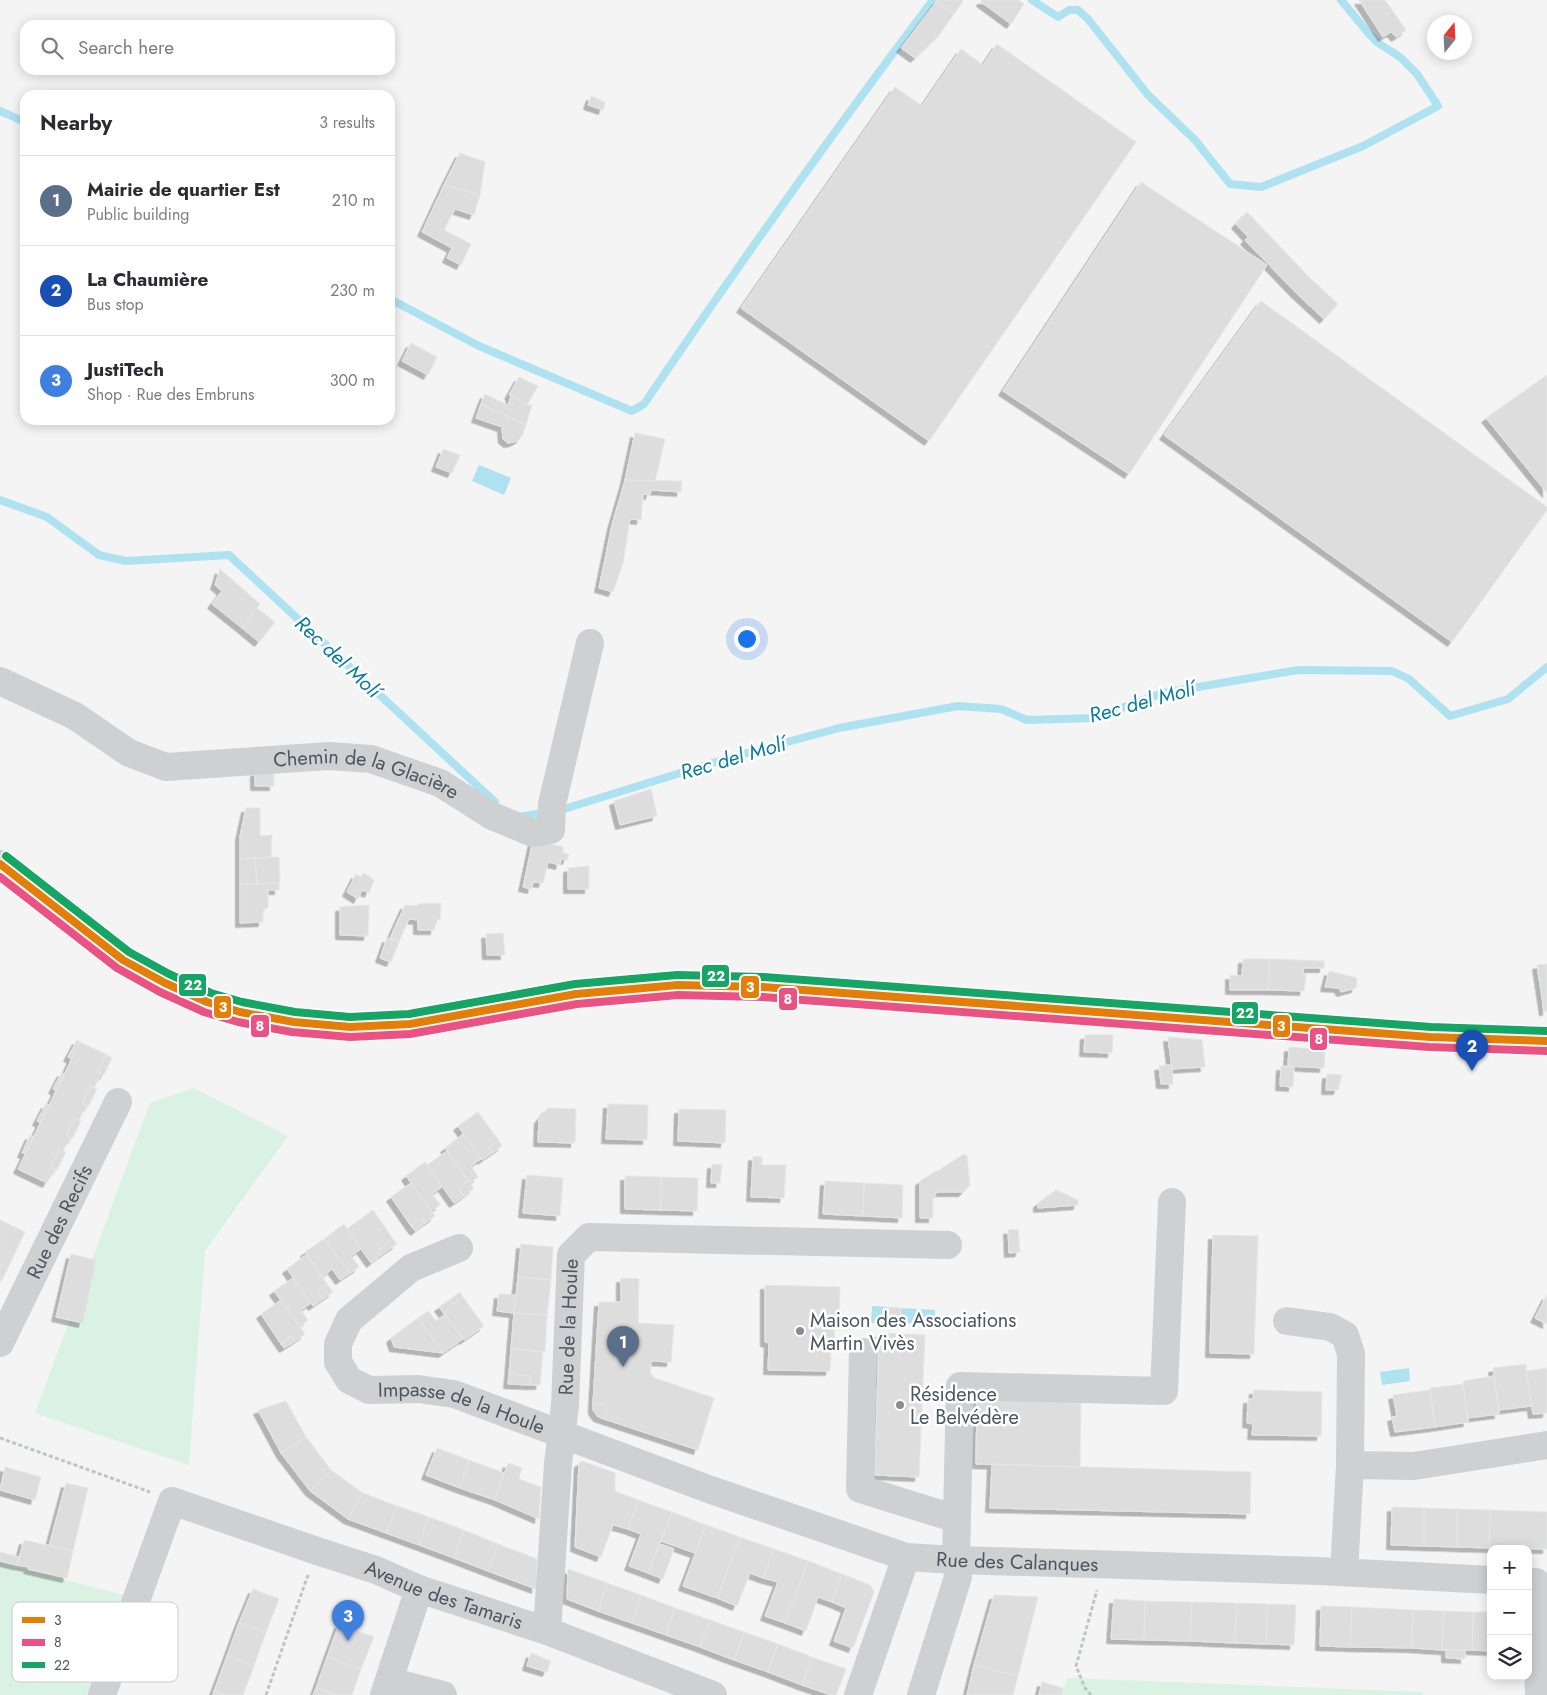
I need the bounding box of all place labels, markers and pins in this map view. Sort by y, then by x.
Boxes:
pin: 2 [1456,1030,1488,1071]
place label: Maison des Associations Martin Vivès [810,1306,1016,1358]
marker: Maison des Associations Martin Vivès [794,1325,806,1337]
pin: 1 [607,1326,639,1367]
place label: Résidence Le Belvédère [910,1380,1019,1432]
marker: Résidence Le Belvédère [894,1399,906,1411]
pin: 3 [332,1600,364,1641]

